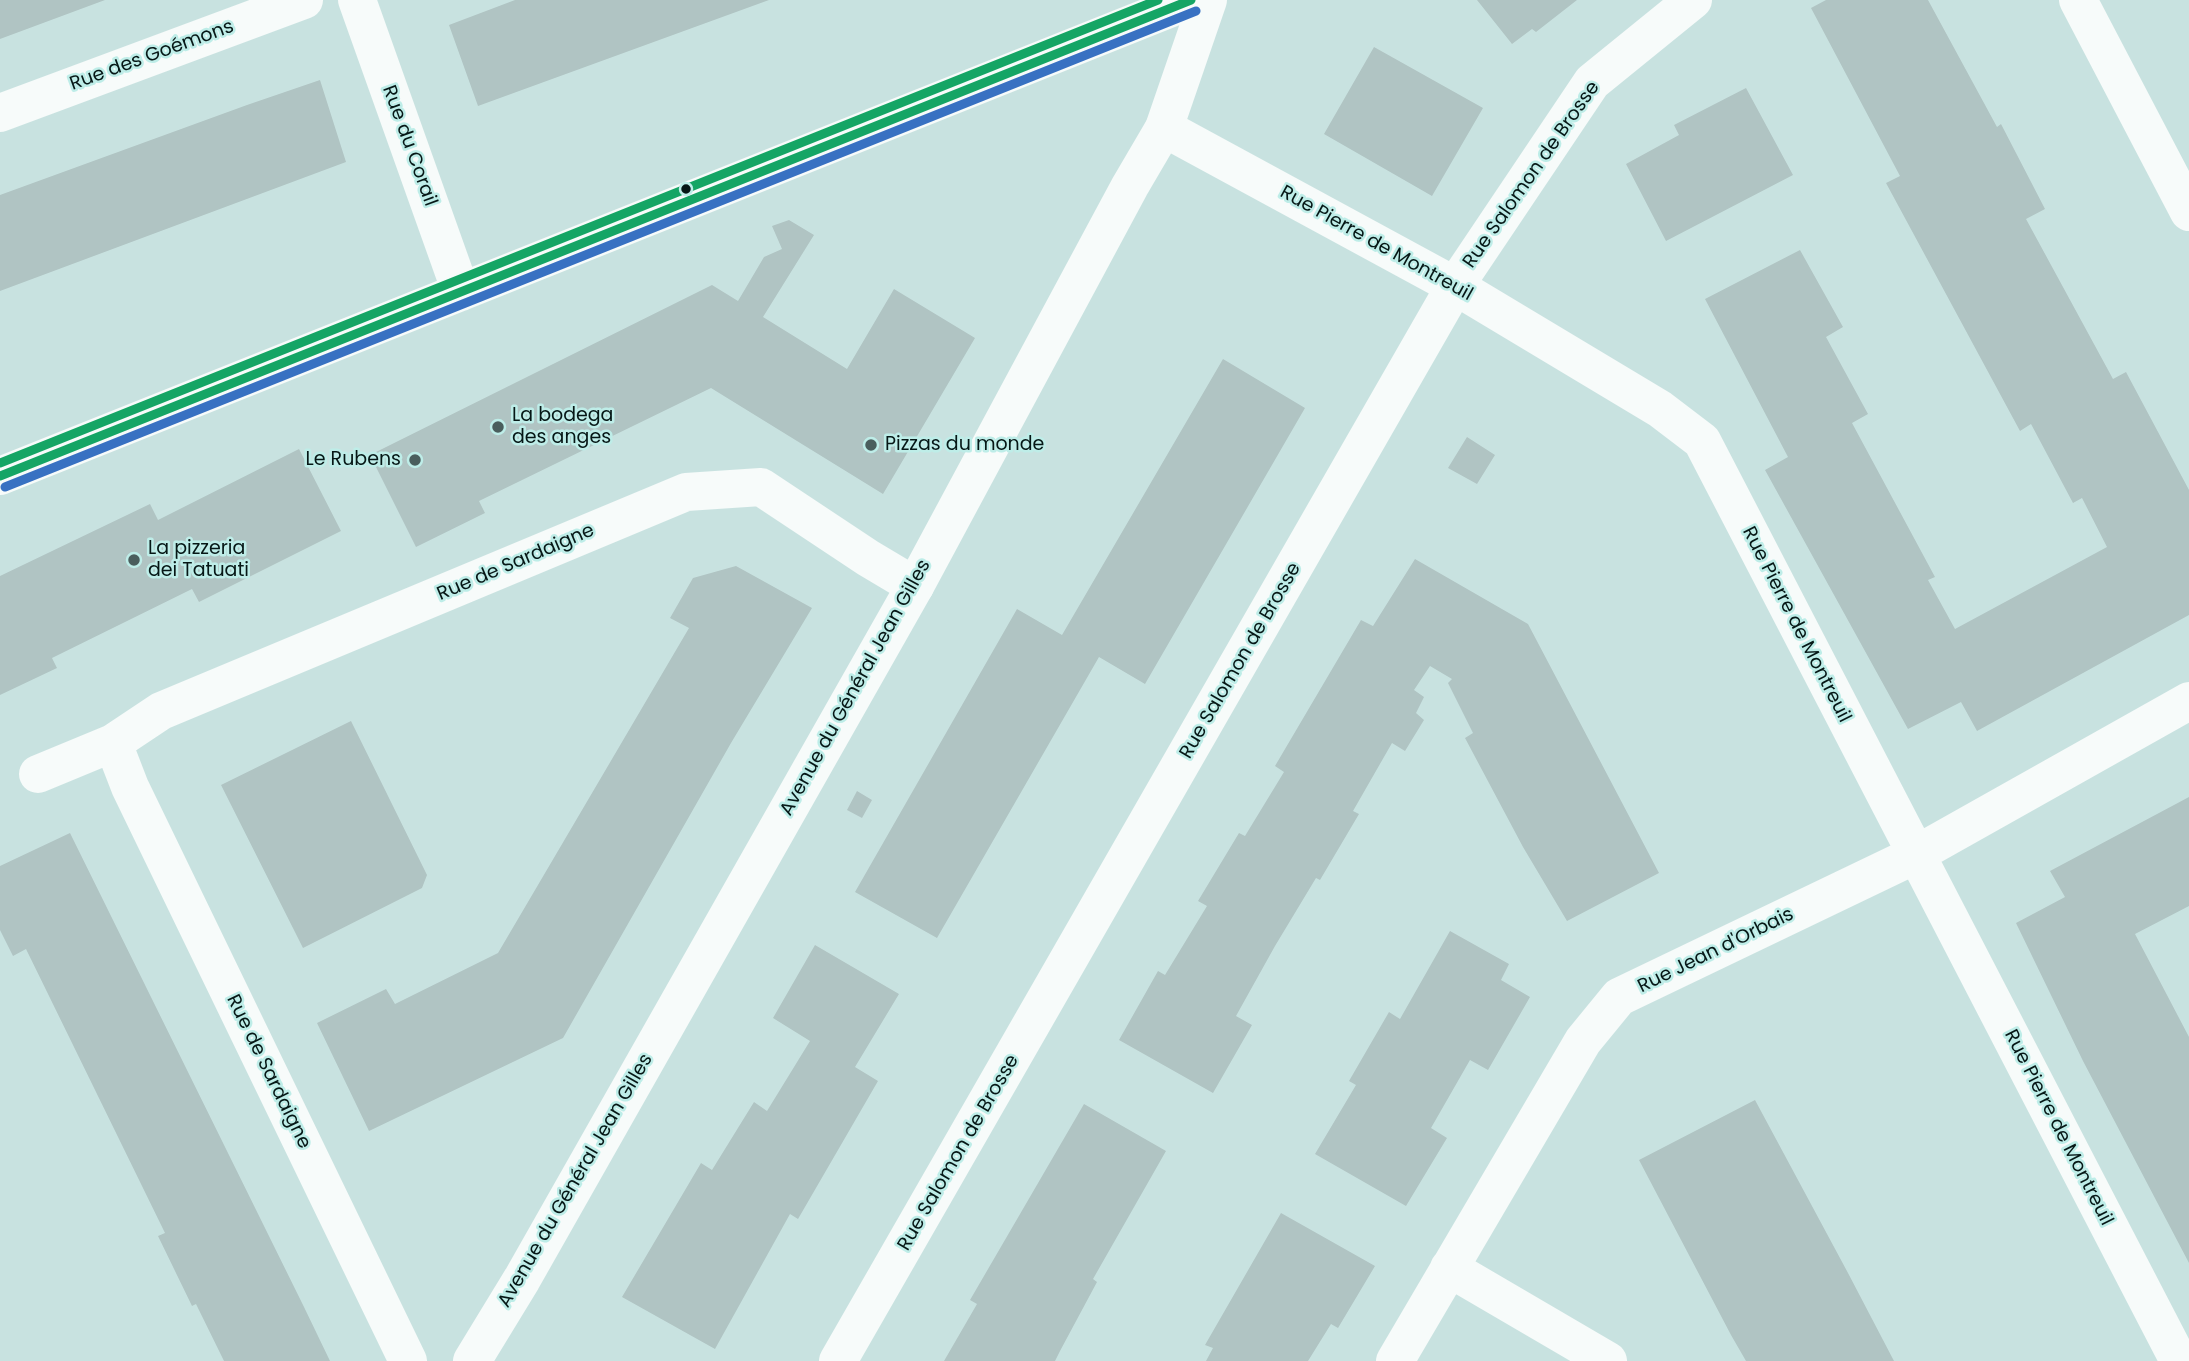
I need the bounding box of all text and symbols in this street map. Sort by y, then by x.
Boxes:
street label: Rue des Goémons [67,16,237,96]
street label: Rue Salomon de Brosse [1459,77,1605,273]
street label: Rue du Corail [377,83,441,209]
street label: Rue Pierre de Montreuil [1276,181,1476,307]
unlabelled marker [679,182,693,196]
place label: La bodega des anges [512,405,613,449]
marker: La bodega des anges [490,419,506,435]
place label: Pizzas du monde [885,434,1044,456]
marker: Pizzas du monde [863,437,879,453]
place label: Le Rubens [306,449,401,471]
marker: Le Rubens [407,452,423,468]
street label: Rue de Sardaigne [434,520,598,606]
street label: Rue Pierre de Montreuil [1737,523,1855,727]
place label: La pizzeria dei Tatuati [148,538,249,582]
marker: La pizzeria dei Tatuati [126,552,142,568]
street label: Avenue du Général Jean Gilles [776,556,936,820]
street label: Rue Salomon de Brosse [1175,559,1307,763]
street label: Rue Jean d'Orbais [1634,903,1798,999]
street label: Rue de Sardaigne [221,991,315,1153]
street label: Rue Pierre de Montreuil [1999,1026,2117,1230]
street label: Avenue du Général Jean Gilles [494,1050,658,1312]
street label: Rue Salomon de Brosse [893,1051,1025,1255]

